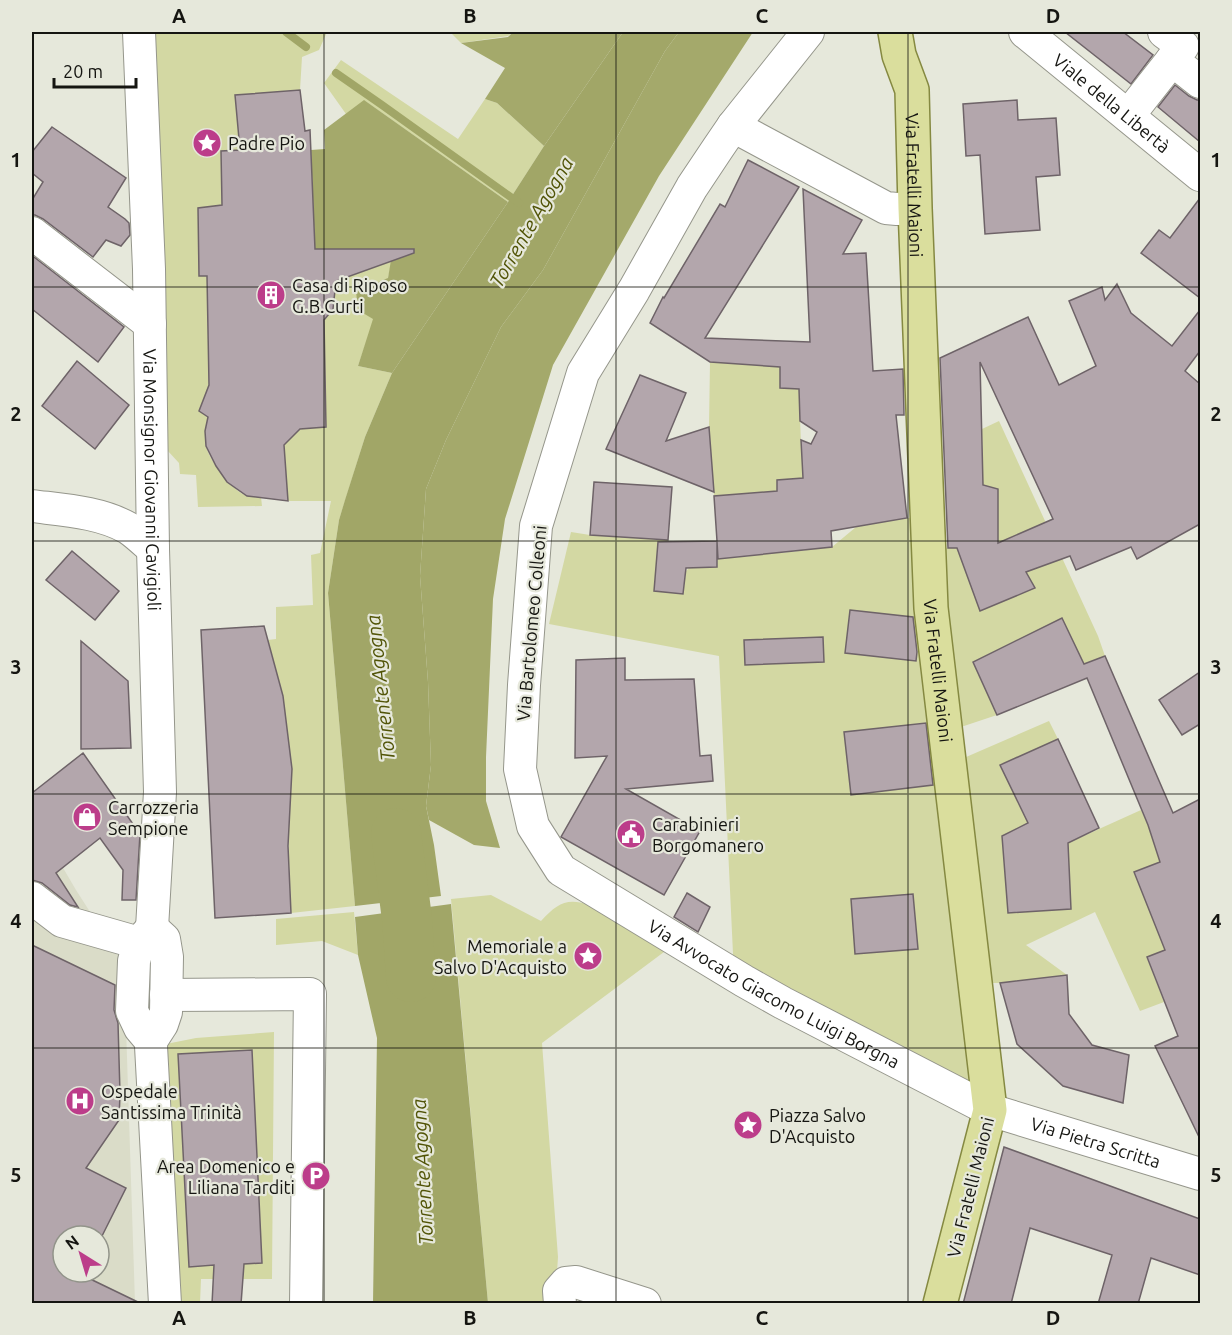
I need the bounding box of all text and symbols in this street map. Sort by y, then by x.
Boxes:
text: A [172,4,186,27]
text: B [463,4,477,27]
text: C [756,4,769,27]
text: D [1046,4,1060,27]
street label: Viale della Libertà [1049,49,1174,156]
scale bar [54,51,136,89]
text: 20 m [63,61,103,81]
street label: Via Fratelli Maioni [903,113,927,258]
place icon: Padre Pio [191,127,223,159]
place label: Padre Pio [228,133,305,153]
text: 1 [10,148,22,171]
text: 1 [1210,148,1222,171]
water label: Torrente Agogna [484,153,578,291]
place label: Casa di Riposo G.B.Curti [292,275,408,316]
building icon: Casa di Riposo G.B.Curti [255,279,287,311]
street label: Via Monsignor Giovanni Cavigioli [140,348,165,611]
text: 2 [10,402,22,425]
text: 2 [1210,402,1222,425]
street label: Via Bartolomeo Colleoni [512,524,550,722]
street label: Via Fratelli Maioni [921,598,957,743]
water label: Torrente Agogna [361,614,399,762]
text: 3 [10,655,22,678]
text: 3 [1210,655,1222,678]
place label: Carrozzeria Sempione [108,797,199,838]
shop icon: Carrozzeria Sempione [71,801,103,833]
place label: Carabinieri Borgomanero [652,814,764,855]
public building icon: Carabinieri Borgomanero [615,818,647,850]
text: 4 [10,909,22,932]
text: 4 [1210,909,1222,932]
street label: Via Avvocato Giacomo Luigi Borgna [645,915,903,1072]
place label: Memoriale a Salvo D'Acquisto [434,936,567,977]
place icon: Memoriale a Salvo D'Acquisto [572,940,604,972]
place label: Ospedale Santissima Trinità [101,1081,242,1122]
hospital icon: Ospedale Santissima Trinità [64,1085,96,1117]
water label: Torrente Agogna [407,1098,437,1246]
place label: Piazza Salvo D'Acquisto [769,1105,866,1146]
place icon: Piazza Salvo D'Acquisto [732,1109,764,1141]
street label: Via Pietra Scritta [1029,1113,1163,1171]
street label: Via Fratelli Maioni [943,1115,997,1259]
place label: Area Domenico e Liliana Tarditi [157,1156,295,1197]
parking icon: Area Domenico e Liliana Tarditi [300,1160,332,1192]
text: 5 [10,1163,22,1186]
text: 5 [1210,1163,1222,1186]
north arrow [51,1224,111,1284]
text: N [62,1231,82,1253]
text: A [172,1306,186,1329]
text: B [463,1306,477,1329]
text: C [756,1306,769,1329]
text: D [1046,1306,1060,1329]

